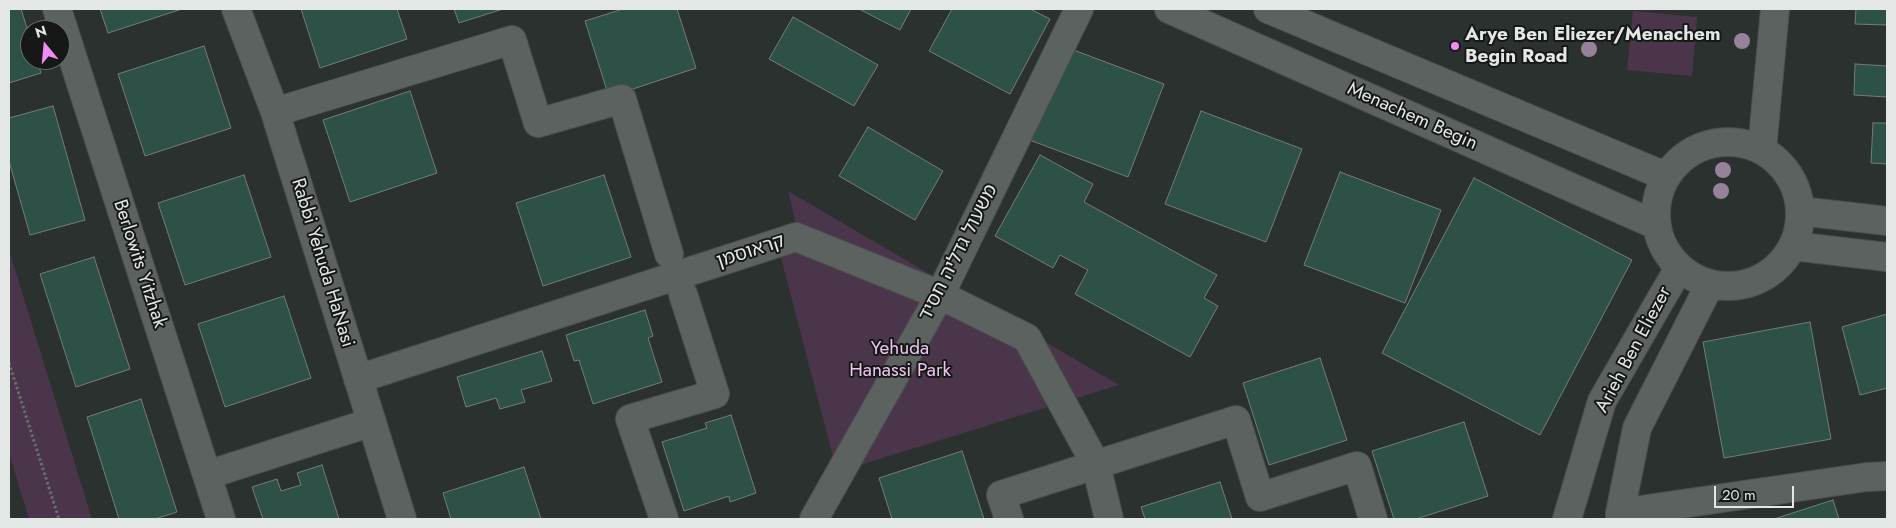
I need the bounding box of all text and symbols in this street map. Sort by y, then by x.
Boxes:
north arrow [20,20,70,70]
text: N [33,20,49,43]
place label: Arye Ben Eliezer/Menachem Begin Road [1465,24,1720,68]
marker: Arye Ben Eliezer/Menachem Begin Road [1449,40,1461,52]
street label: Menachem Begin [1344,78,1480,156]
street label: Rabbi Yehuda HaNasi [285,176,359,350]
street label: משעול גדליה חסיד [915,181,1003,325]
street label: Berlowits Yitzhak [108,197,170,331]
street label: קראוסמן [714,230,788,274]
street label: Arieh Ben Eliezer [1591,283,1677,417]
park label: Yehuda Hanassi Park [849,338,951,382]
scale bar [1716,476,1796,508]
text: 20 m [1722,484,1756,506]

